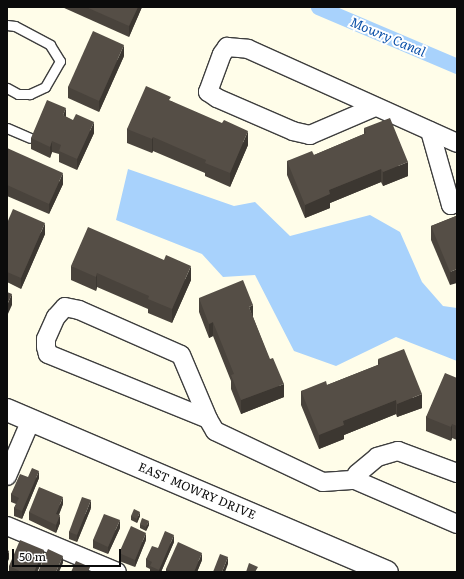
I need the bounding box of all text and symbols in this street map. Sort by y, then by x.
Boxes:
water label: Mowry Canal [348,14,428,60]
street label: EAST MOWRY DRIVE [136,460,258,522]
scale bar [14,541,123,567]
text: 50 m [19,547,46,565]

